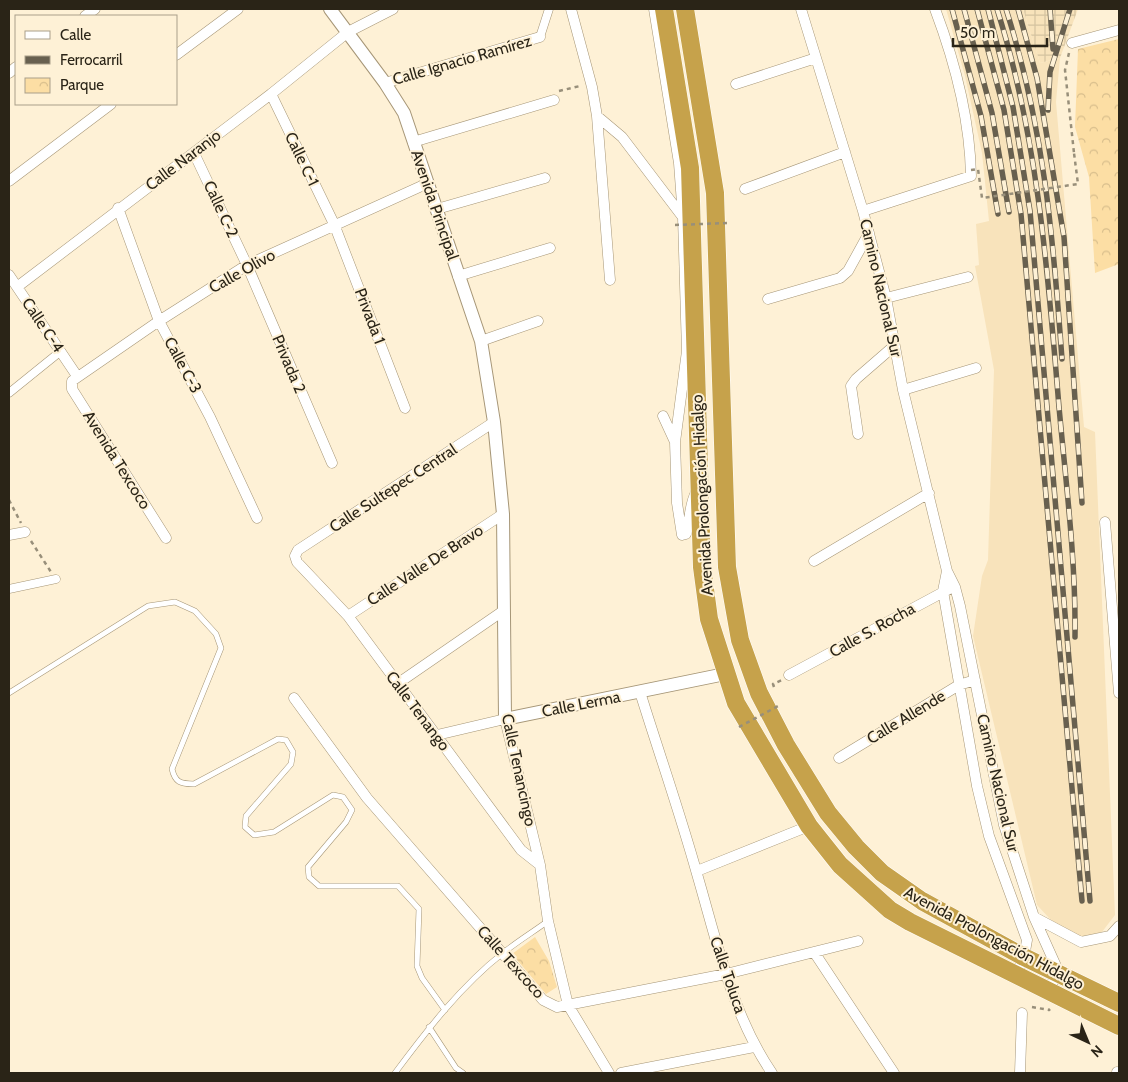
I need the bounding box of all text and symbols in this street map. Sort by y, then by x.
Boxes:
legend [15,15,178,105]
scale bar [953,15,1047,47]
text: 50 m [960,24,995,42]
text: Calle [60,26,91,44]
street label: Calle Ignacio Ramírez [390,31,534,89]
text: Ferrocarril [60,51,123,69]
text: Parque [60,76,104,94]
street label: Calle Naranjo [142,125,225,194]
street label: Calle C-1 [281,129,323,189]
street label: Avenida Principal [407,147,463,263]
street label: Calle C-2 [200,178,242,240]
street label: Camino Nacional Sur [856,217,906,360]
street label: Calle Olivo [206,245,279,297]
street label: Privada 1 [351,285,389,347]
street label: Calle C-4 [18,294,68,356]
street label: Privada 2 [268,332,310,396]
street label: Calle C-3 [160,334,206,396]
street label: Avenida Prolongación Hidalgo [687,394,717,596]
street label: Avenida Texcoco [79,407,155,513]
street label: Calle Sultepec Central [326,440,460,536]
street label: Calle Valle De Bravo [363,520,487,610]
street label: Calle S. Rocha [826,599,918,661]
street label: Calle Tenango [382,668,454,755]
street label: Calle Allende [863,686,949,748]
street label: Calle Lerma [540,687,622,721]
street label: Calle Tenancingo [498,712,540,828]
street label: Camino Nacional Sur [973,712,1023,855]
street label: Avenida Prolongación Hidalgo [901,882,1087,994]
street label: Calle Texcoco [473,922,549,1002]
street label: Calle Toluca [706,934,750,1016]
north arrow [1063,1017,1113,1067]
text: N [1087,1041,1107,1061]

